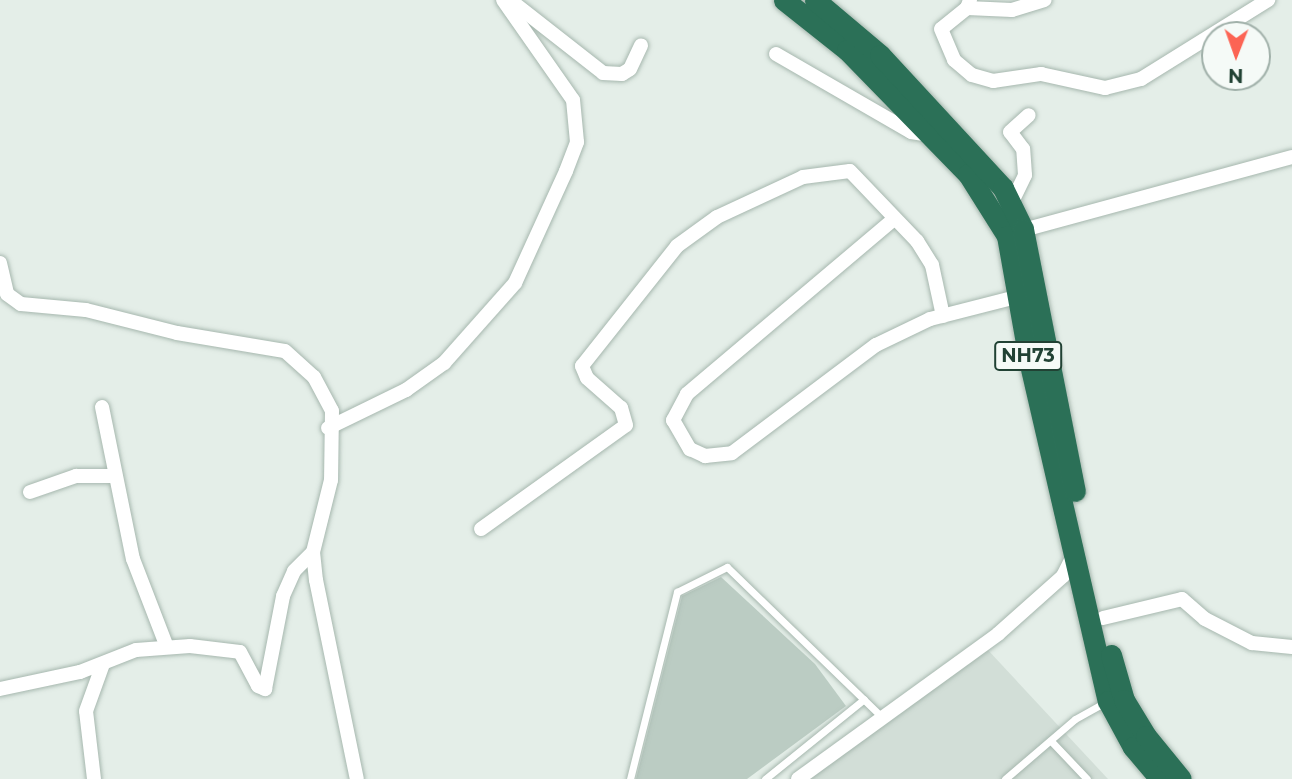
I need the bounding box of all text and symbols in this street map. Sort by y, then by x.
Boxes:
north arrow [1201,21,1271,91]
text: N [1228,64,1244,87]
road number: NH73 [993,340,1063,372]

